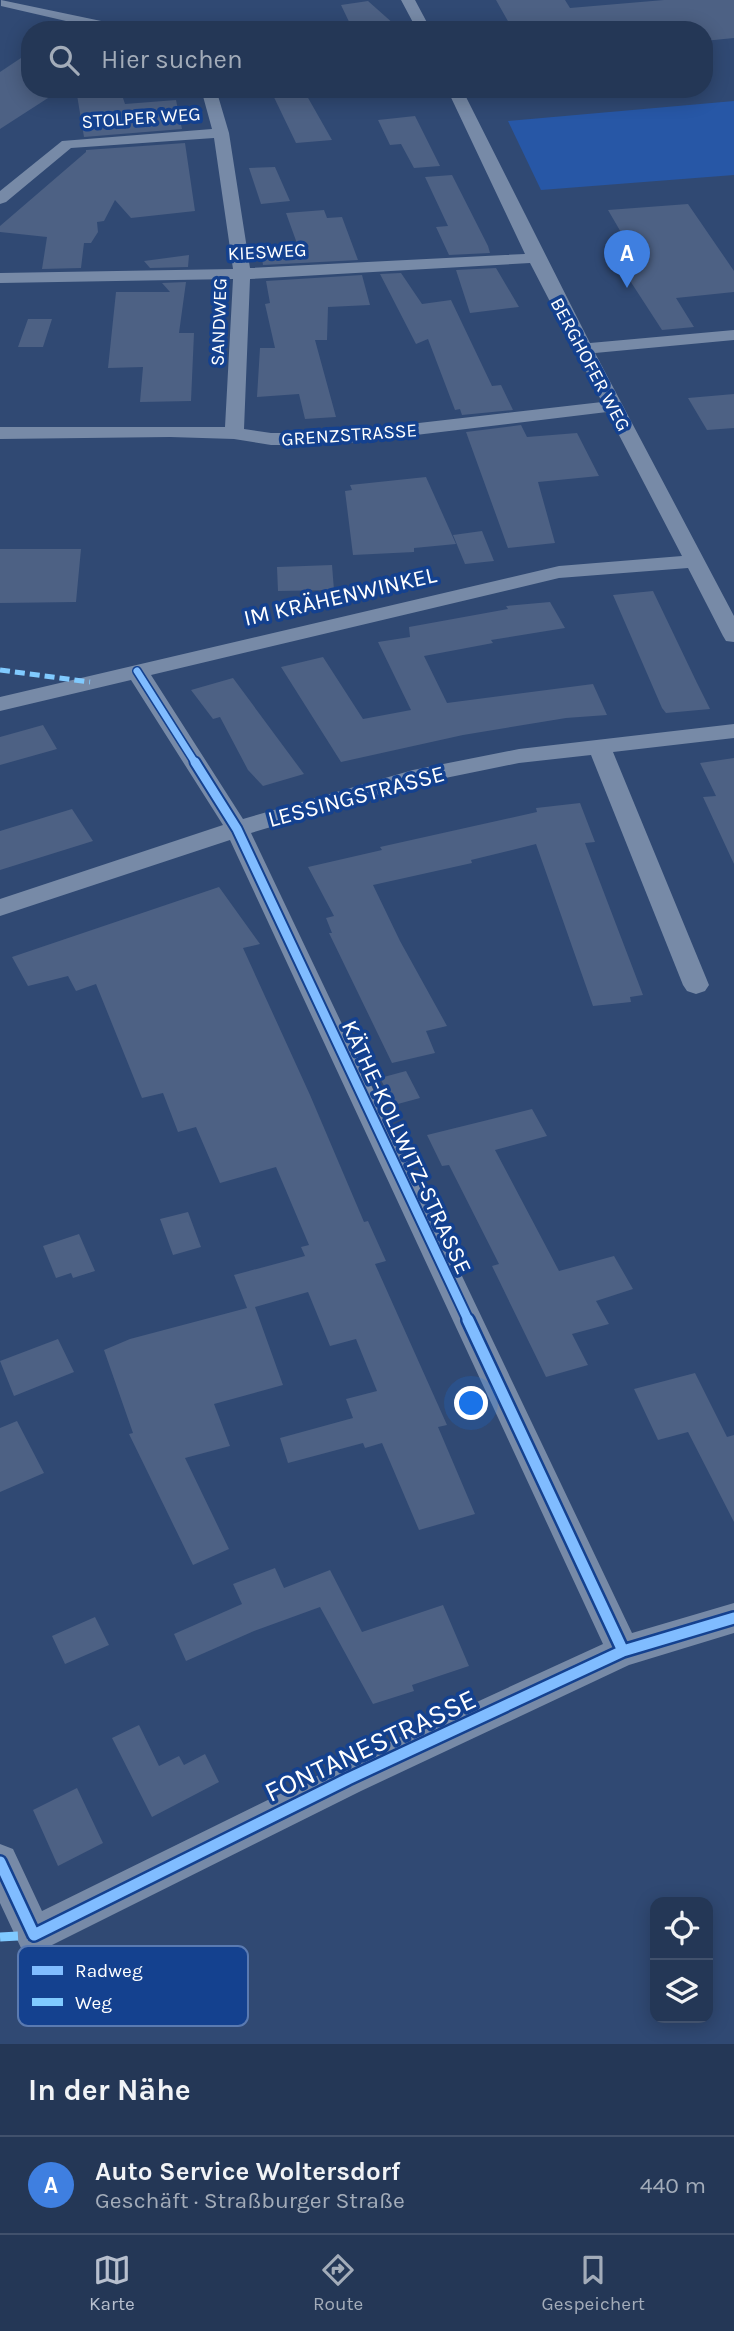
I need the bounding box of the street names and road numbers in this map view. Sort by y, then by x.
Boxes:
street label: STOLPER WEG [81,103,201,133]
street label: KIESWEG [227,239,307,265]
street label: SANDWEG [206,278,232,366]
street label: BERGHOFER WEG [546,294,635,435]
street label: GRENZSTRASSE [280,419,418,451]
street label: IM KRÄHENWINKEL [241,561,439,632]
street label: LESSINGSTRASSE [265,760,447,833]
street label: KÄTHE-KOLLWITZ-STRASSE [336,1016,477,1278]
street label: FONTANESTRASSE [259,1682,481,1809]

